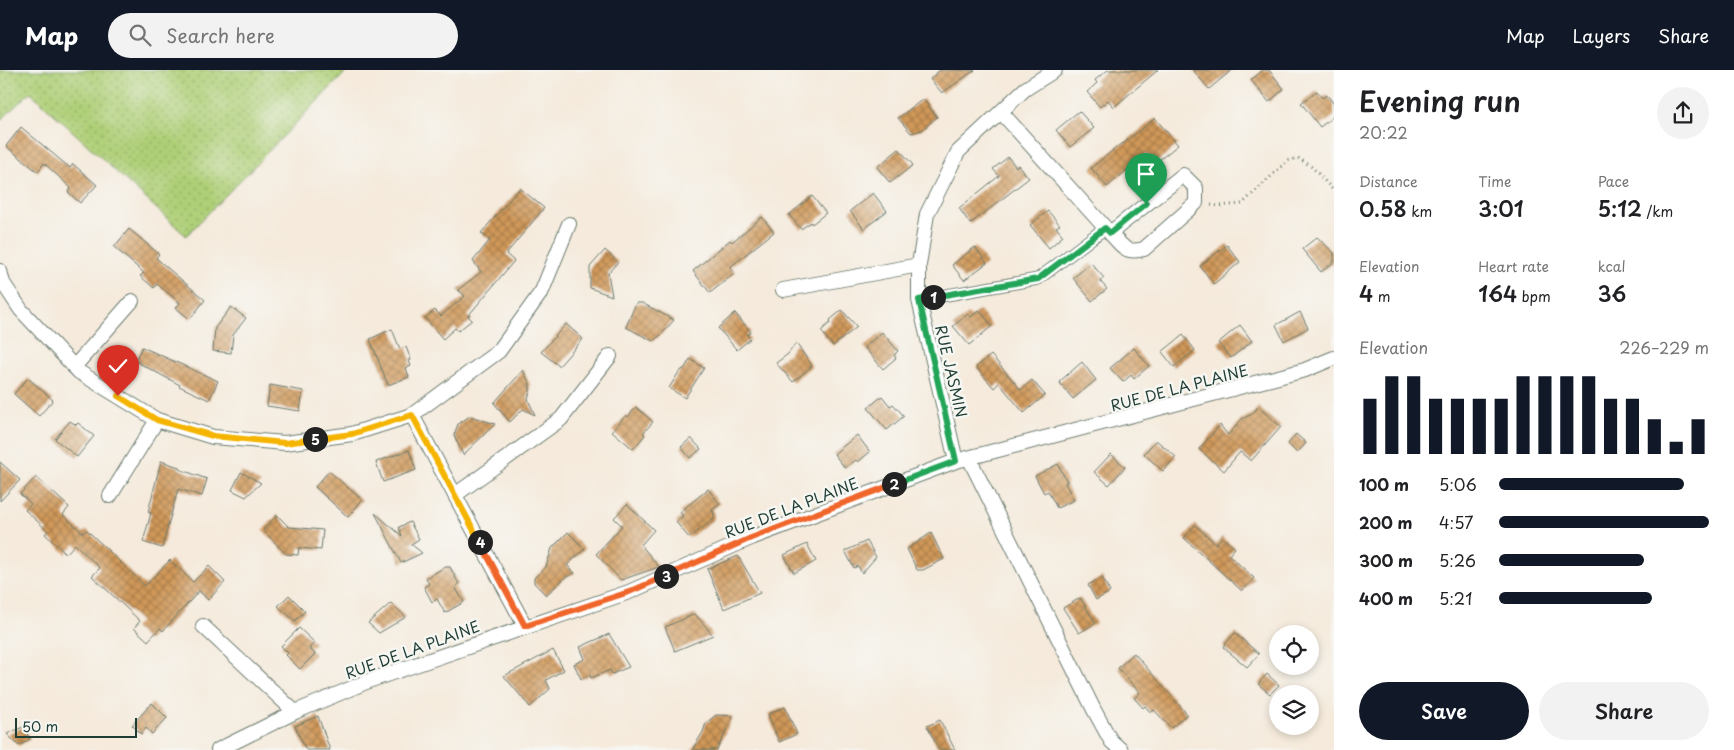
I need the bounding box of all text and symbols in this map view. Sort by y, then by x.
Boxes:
search box [108,13,458,58]
text: Map [25,17,78,53]
icon: search [126,21,154,49]
text: Search here [166,21,275,49]
text: Map [1506,22,1545,49]
text: Layers [1573,22,1630,49]
text: Share [1658,22,1709,49]
text: Evening run [1359,79,1521,122]
button: share [1657,87,1709,139]
text: 20:22 [1359,120,1408,144]
pin [1125,153,1167,204]
icon: arrive [1132,160,1160,188]
text: Distance [1359,171,1418,192]
text: Time [1478,171,1511,192]
text: Pace [1598,171,1629,192]
text: 0.58 [1359,192,1407,224]
text: 3:01 [1478,192,1524,224]
text: 5:12 [1598,192,1642,224]
text: km [1407,201,1432,222]
text: /km [1642,201,1673,222]
text: Elevation [1359,256,1419,277]
text: Heart rate [1478,256,1549,277]
text: kcal [1598,256,1626,277]
text: 4 [1359,277,1373,309]
text: 164 [1478,277,1517,309]
text: 36 [1598,277,1626,309]
pin: 1 [920,284,946,310]
text: m [1373,286,1390,307]
text: bpm [1517,286,1551,307]
text: 1 [930,287,937,308]
street label: RUE JASMIN [930,322,974,420]
text: Elevation [1359,335,1428,359]
text: 226–229 m [1619,335,1709,359]
pin [97,345,139,396]
icon: check [104,352,132,380]
street label: RUE DE LA PLAINE [1108,358,1250,416]
pin: 5 [302,426,328,452]
text: 5 [311,429,320,450]
street label: RUE DE LA PLAINE [721,471,861,543]
pin: 2 [882,472,906,496]
text: 100 m [1359,472,1409,496]
text: 5:06 [1439,472,1477,496]
text: 2 [890,474,899,495]
text: 200 m [1359,510,1413,534]
text: 4:57 [1439,510,1473,534]
pin: 4 [468,530,492,554]
text: 4 [476,532,485,553]
text: 300 m [1359,548,1413,572]
text: 5:26 [1439,548,1476,572]
pin: 3 [654,564,678,588]
text: 3 [662,566,671,587]
text: 400 m [1359,586,1413,610]
text: 5:21 [1439,586,1472,610]
street label: RUE DE LA PLAINE [341,614,483,684]
map controls [1269,625,1319,735]
button: locate [1269,625,1319,675]
button: Save [1359,682,1529,740]
button: Share [1539,682,1709,740]
button: layers [1269,685,1319,735]
scale bar [15,715,138,738]
text: 50 m [22,716,58,737]

